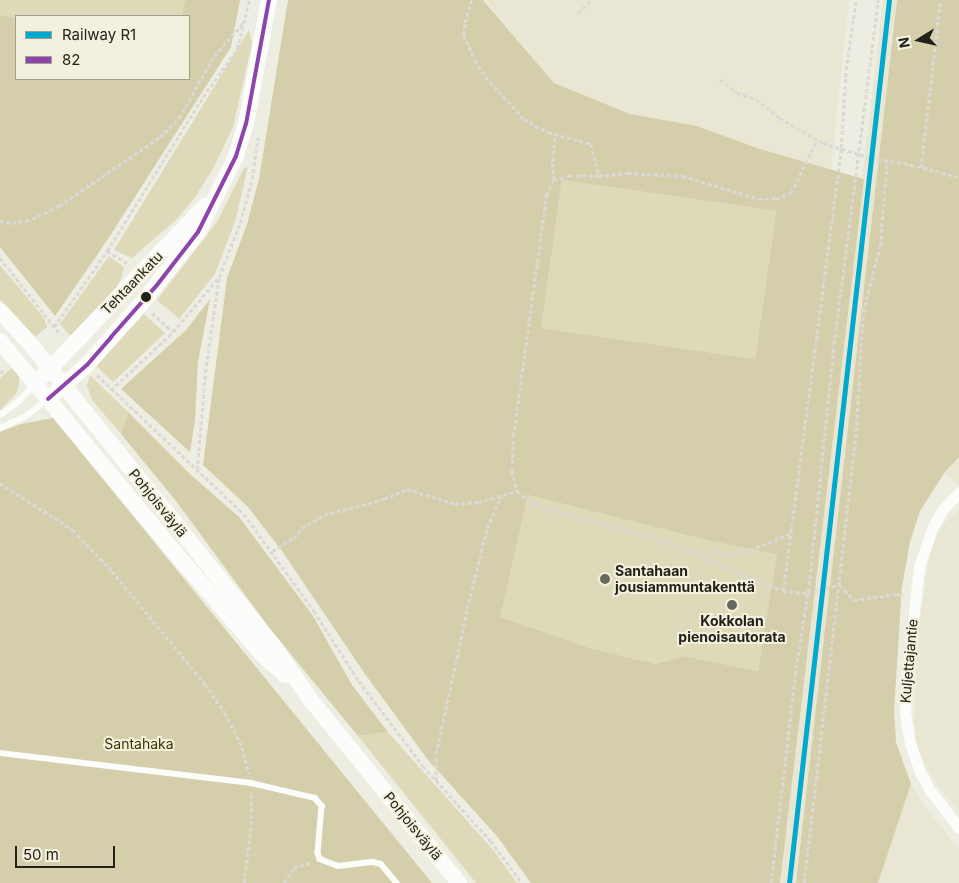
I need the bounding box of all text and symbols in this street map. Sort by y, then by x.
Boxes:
legend [15,15,190,80]
north arrow [894,15,944,65]
text: Railway R1 [62,25,136,44]
text: N [894,36,913,49]
text: 82 [62,50,80,69]
street label: Tehtaankatu [98,248,166,318]
unlabelled marker [141,292,151,302]
street label: Pohjoisväylä [125,466,191,540]
place label: Santahaan jousiammuntakenttä [615,563,755,596]
marker: Santahaan jousiammuntakenttä [599,573,611,585]
marker: Kokkolan pienoisautorata [726,599,738,611]
place label: Kokkolan pienoisautorata [678,613,786,646]
street label: Kuljettajantie [897,618,921,704]
park label: Santahaka [104,736,174,752]
street label: Pohjoisväylä [380,789,446,863]
scale bar [18,836,118,868]
text: 50 m [23,845,59,864]

